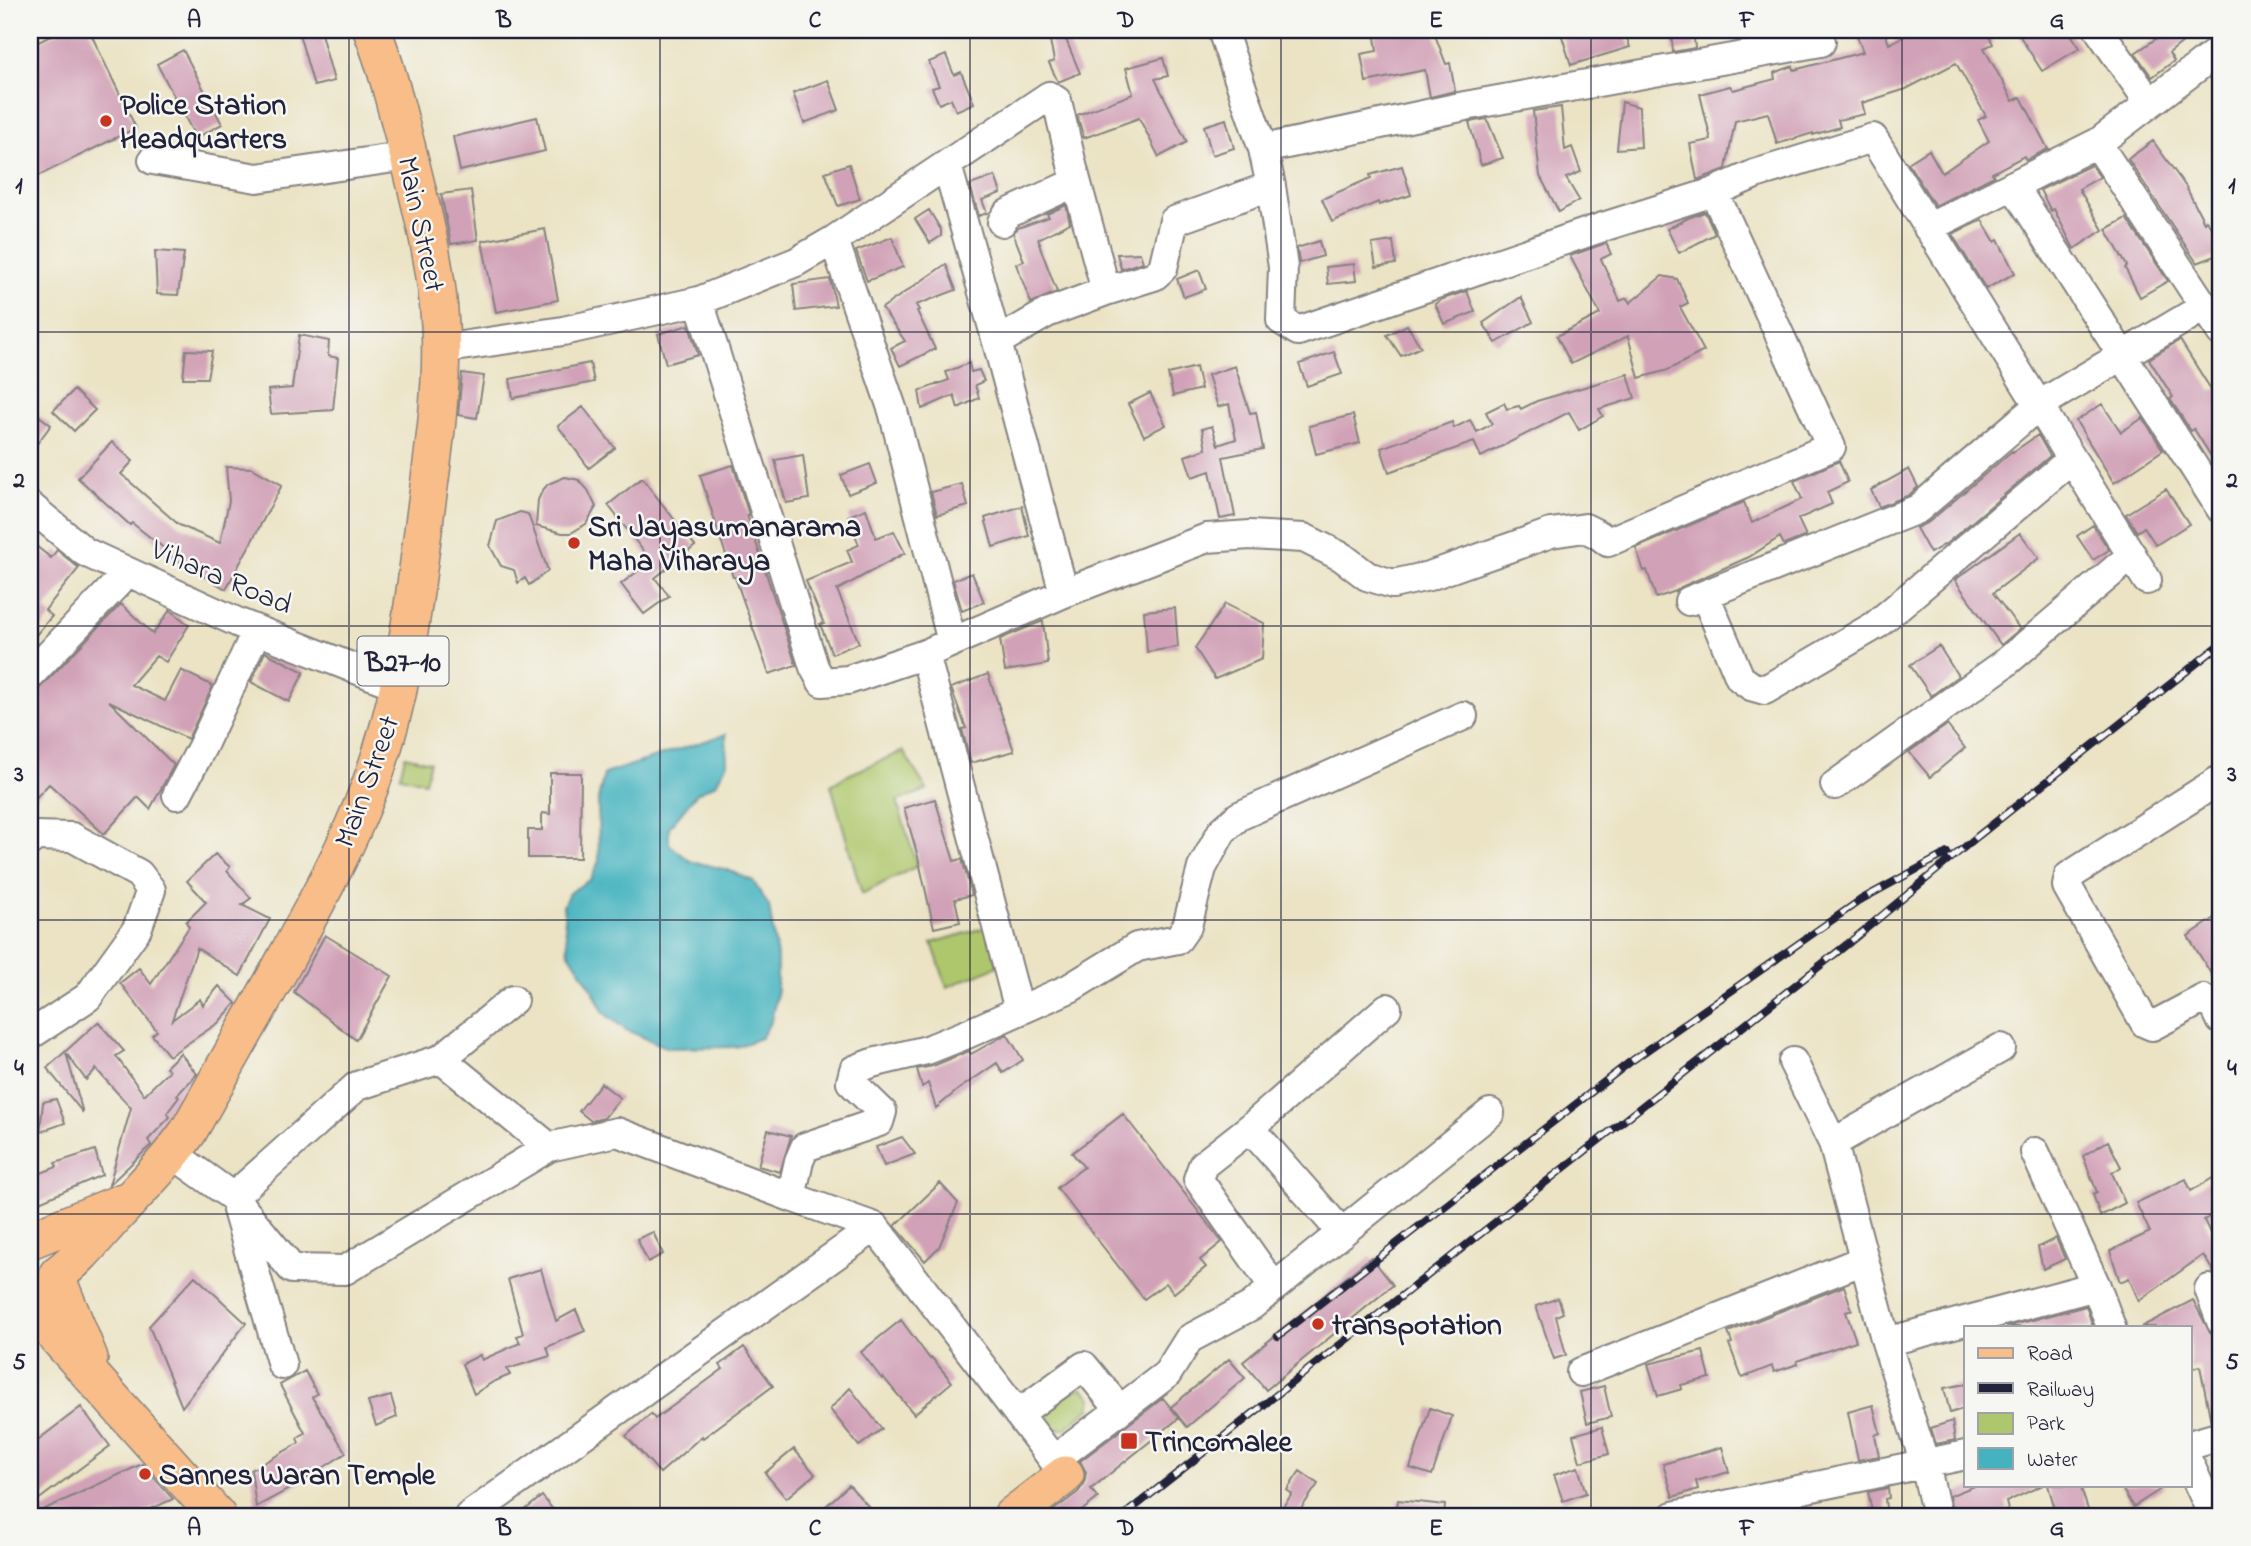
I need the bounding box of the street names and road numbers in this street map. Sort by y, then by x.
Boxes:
street label: Main Street [383,153,455,297]
street label: Vihara Road [142,529,298,628]
road number: B27-10 [358,636,448,686]
street label: Main Street [325,710,413,854]

